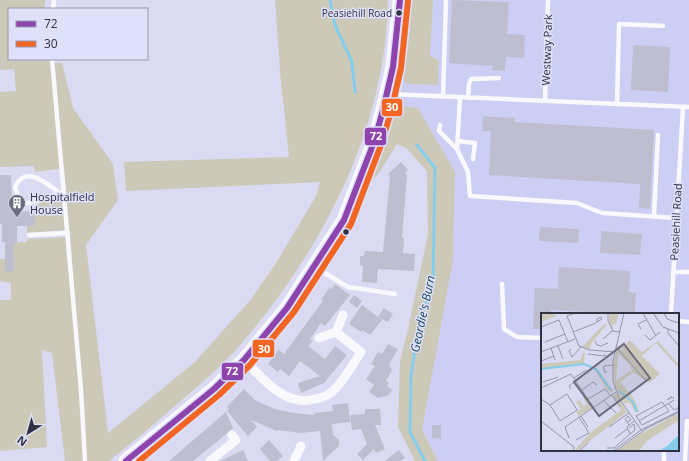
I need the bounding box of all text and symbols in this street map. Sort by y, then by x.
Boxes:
place label: Peasiehill Road [322,6,392,20]
legend [8,8,148,60]
marker: Peasiehill Road [394,8,404,18]
street label: Westway Park [538,14,555,86]
text: 72 [44,15,58,32]
text: 30 [44,35,58,52]
line badge: 30 [381,98,403,117]
text: 30 [386,99,398,114]
line badge: 72 [364,127,387,146]
text: 72 [370,128,382,143]
street label: Peasiehill Road [666,183,685,261]
place label: Hospitalfield House [30,189,94,217]
building icon: Hospitalfield House [7,193,27,218]
unlabelled marker [341,227,351,237]
water label: Geordie's Burn [406,274,439,354]
inset map [541,313,679,451]
line badge: 30 [252,339,275,358]
text: 30 [258,341,270,356]
line badge: 72 [221,362,244,381]
text: 72 [226,363,238,378]
north arrow [8,413,48,453]
text: N [14,433,30,450]

